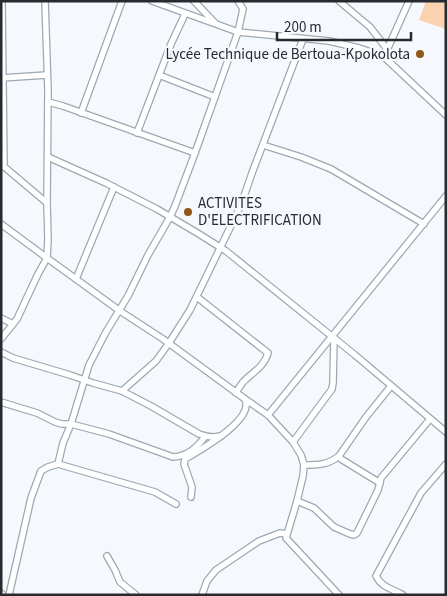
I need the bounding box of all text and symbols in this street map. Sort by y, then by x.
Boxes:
scale bar [277,10,411,42]
text: 200 m [284,17,322,38]
place label: Lycée Technique de Bertoua-Kpokolota [166,44,410,65]
marker: Lycée Technique de Bertoua-Kpokolota [414,48,426,60]
place label: ACTIVITES D'ELECTRIFICATION [198,193,322,231]
marker: ACTIVITES D'ELECTRIFICATION [182,206,194,218]

